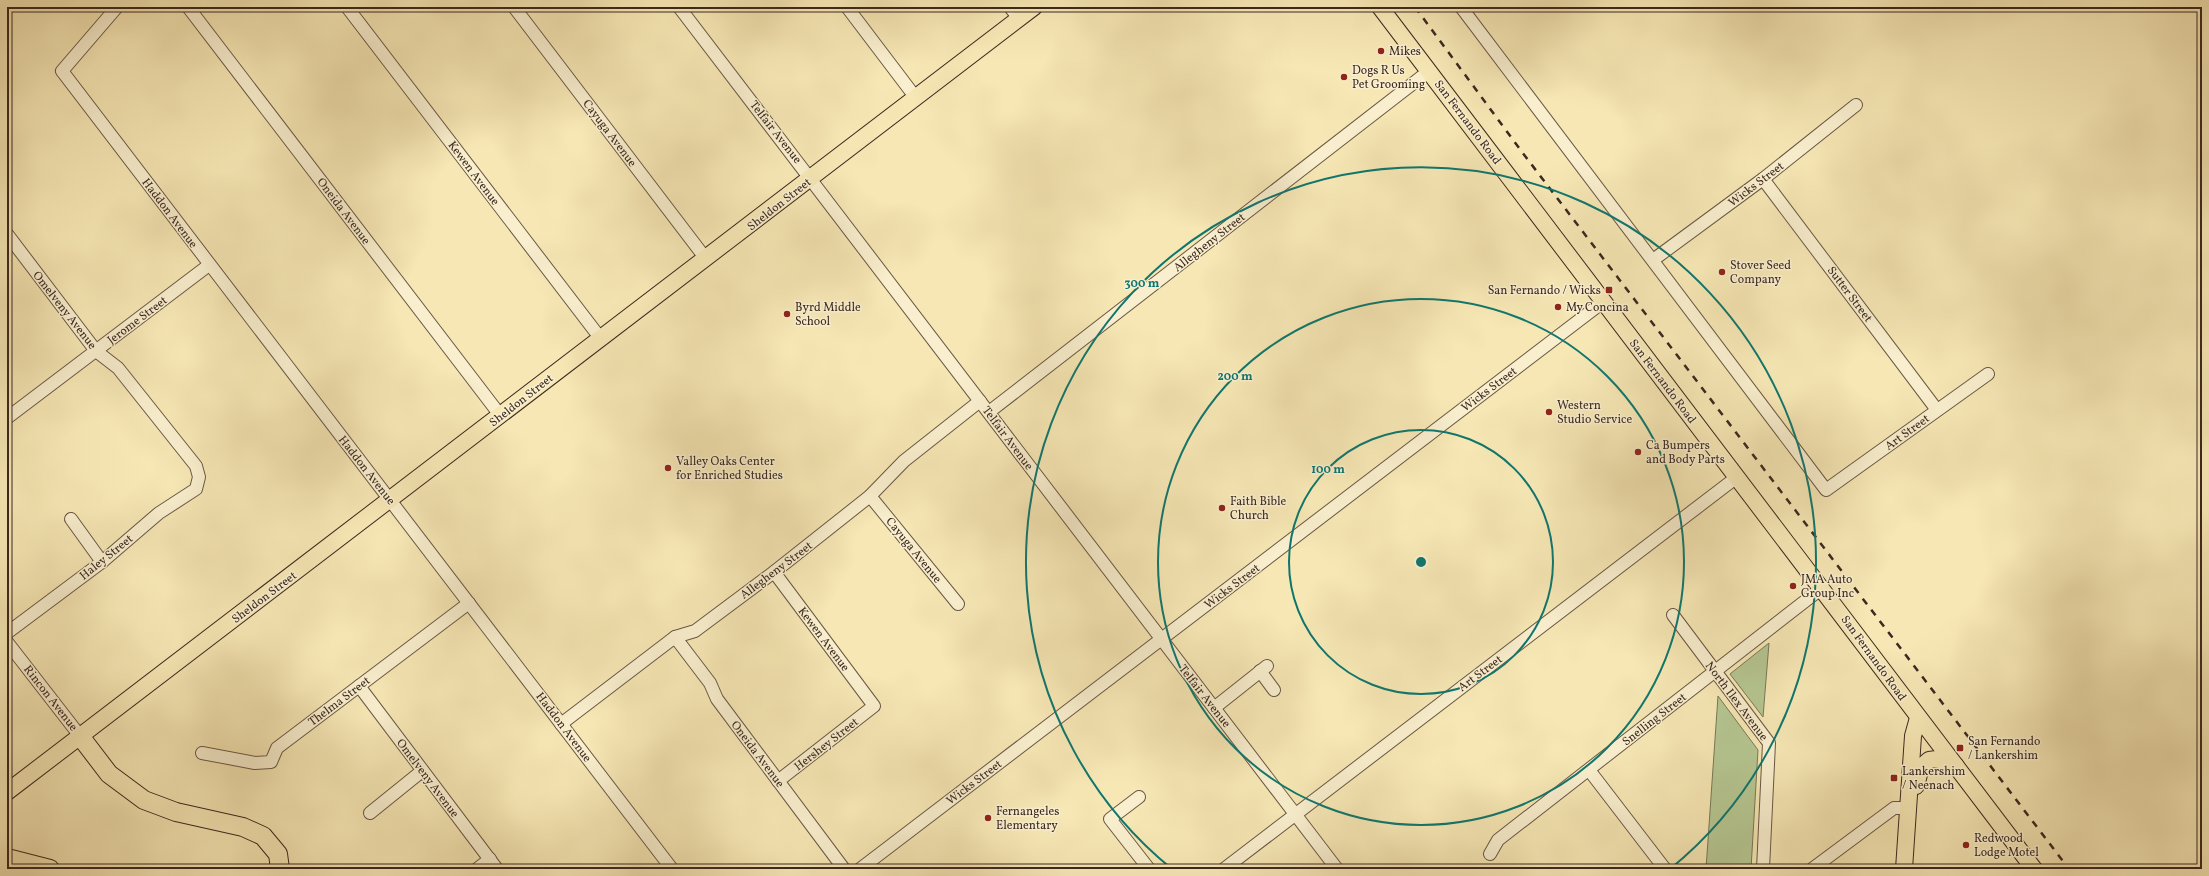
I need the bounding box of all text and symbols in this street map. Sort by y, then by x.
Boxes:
place label: Mikes [1389,44,1421,60]
marker: Mikes [1376,46,1386,56]
place label: Dogs R Us Pet Grooming [1352,63,1425,93]
marker: Dogs R Us Pet Grooming [1339,72,1349,82]
street label: San Fernando Road [1430,77,1504,168]
street label: Cayuga Avenue [579,97,640,171]
street label: Telfair Avenue [746,98,805,168]
street label: Kewen Avenue [444,138,503,209]
street label: Wicks Street [1725,159,1788,211]
street label: Haddon Avenue [138,175,201,252]
street label: Oneida Avenue [313,175,374,248]
street label: Sheldon Street [744,175,815,235]
street label: Allegheny Street [1170,210,1249,276]
place label: Stover Seed Company [1730,258,1791,288]
street label: Sutter Street [1823,263,1875,326]
marker: Stover Seed Company [1717,267,1727,277]
street label: Omelveny Avenue [29,268,100,353]
text: 300 m [1125,276,1160,292]
place label: San Fernando / Wicks [1488,283,1601,299]
marker: San Fernando / Wicks [1604,285,1614,295]
street label: Jerome Street [104,293,171,349]
place label: Byrd Middle School [795,300,861,330]
place label: My Concina [1566,300,1629,316]
marker: My Concina [1553,302,1563,312]
marker: Byrd Middle School [782,309,792,319]
street label: San Fernando Road [1625,336,1699,427]
street label: Wicks Street [1458,364,1521,416]
text: 200 m [1217,369,1253,385]
street label: Sheldon Street [486,371,557,431]
place label: Western Studio Service [1557,398,1632,428]
street label: Telfair Avenue [978,404,1037,474]
marker: Western Studio Service [1544,407,1554,417]
street label: Art Street [1882,411,1933,454]
street label: Haddon Avenue [334,433,398,509]
place label: Ca Bumpers and Body Parts [1646,438,1725,468]
marker: Ca Bumpers and Body Parts [1633,447,1643,457]
place label: Valley Oaks Center for Enriched Studies [676,454,783,484]
text: 100 m [1311,462,1345,478]
marker: Valley Oaks Center for Enriched Studies [663,463,673,473]
place label: Faith Bible Church [1230,494,1287,524]
marker: Faith Bible Church [1217,503,1227,513]
street label: Cayuga Avenue [882,514,945,587]
street label: Haley Street [77,531,137,584]
street label: Allegheny Street [737,538,816,603]
centre of rings [1414,555,1428,569]
street label: Wicks Street [1201,561,1264,613]
street label: Sheldon Street [229,568,300,627]
place label: JMA Auto Group Inc [1801,572,1854,602]
marker: JMA Auto Group Inc [1788,581,1798,591]
street label: Kewen Avenue [794,604,853,675]
street label: San Fernando Road [1837,613,1910,705]
street label: Art Street [1455,652,1506,696]
street label: North Ilex Avenue [1701,659,1772,745]
street label: Rincon Avenue [19,662,81,735]
street label: Telfair Avenue [1175,662,1234,732]
street label: Thelma Street [305,673,374,730]
street label: Haddon Avenue [532,689,595,766]
street label: Snelling Street [1619,690,1690,750]
street label: Hershey Street [791,715,862,775]
street label: Oneida Avenue [727,718,788,791]
place label: San Fernando / Lankershim [1968,734,2040,764]
street label: Omelveny Avenue [392,736,462,822]
marker: San Fernando / Lankershim [1955,743,1965,753]
street label: Wicks Street [943,757,1006,809]
place label: Lankershim / Neenach [1902,764,1966,794]
marker: Lankershim / Neenach [1889,773,1899,783]
place label: Fernangeles Elementary [996,804,1059,834]
marker: Fernangeles Elementary [983,813,993,823]
place label: Redwood Lodge Motel [1974,831,2039,861]
marker: Redwood Lodge Motel [1961,840,1971,850]

